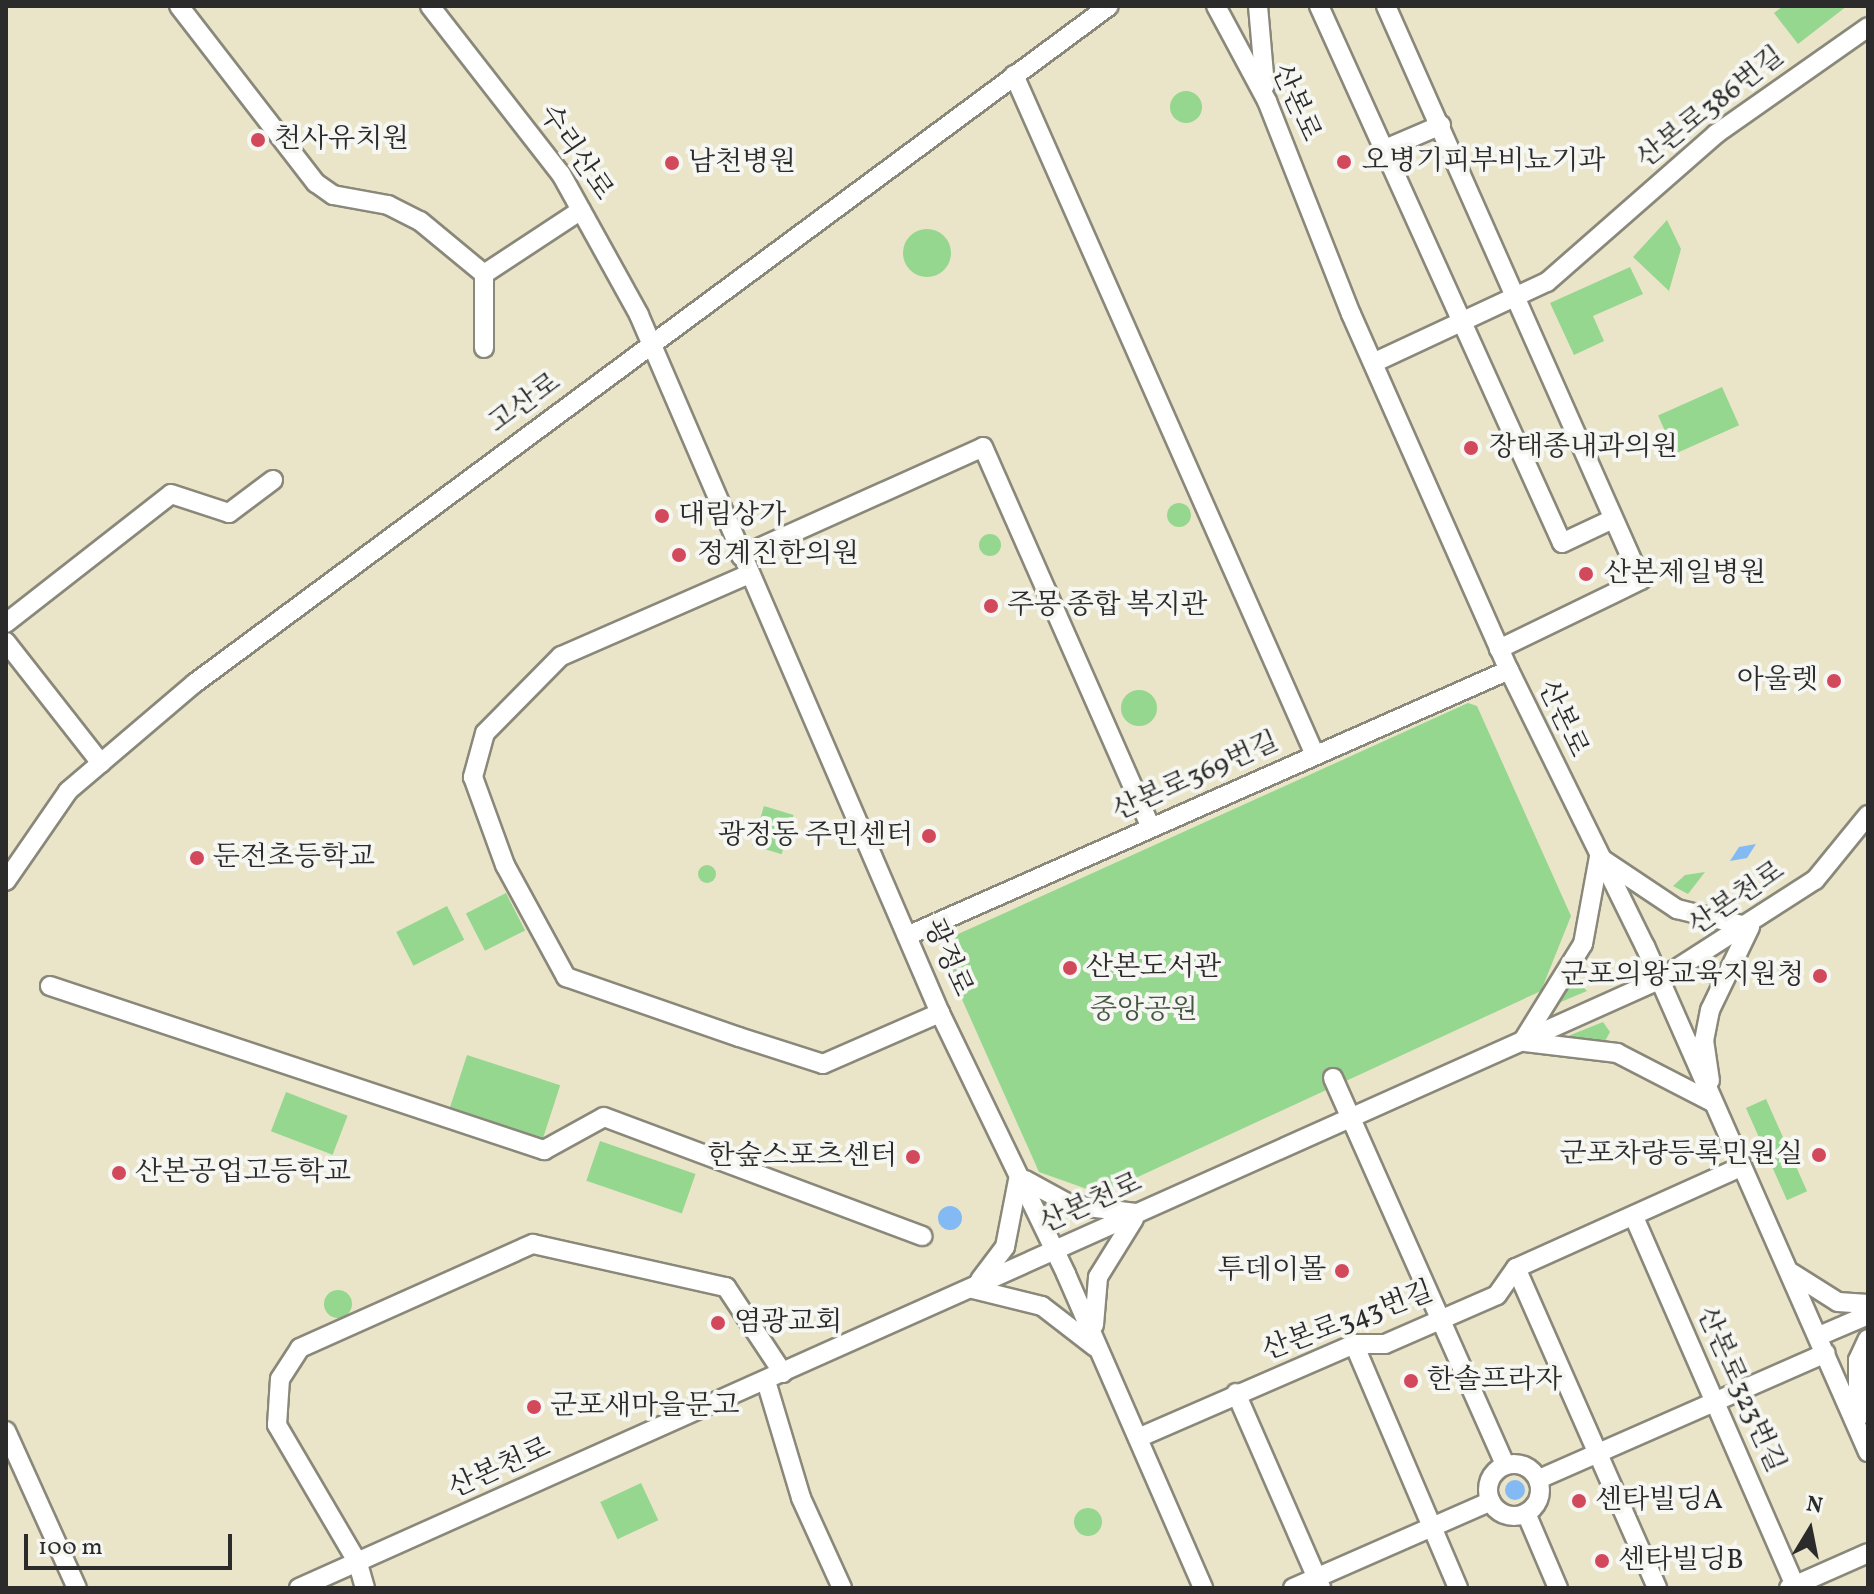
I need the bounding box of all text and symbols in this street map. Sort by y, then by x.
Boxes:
street label: 산본로386번길 [1631,40,1791,176]
street label: 산본로 [1263,59,1327,147]
street label: 수리산로 [531,99,619,207]
place label: 천사유치원 [274,123,409,157]
marker: 천사유치원 [249,131,267,149]
place label: 오병기피부비뇨기과 [1362,145,1605,179]
place label: 남천병원 [688,146,796,180]
marker: 오병기피부비뇨기과 [1333,151,1355,173]
marker: 남천병원 [663,154,681,172]
street label: 고산로 [482,367,568,441]
place label: 장태종내과의원 [1489,431,1678,465]
marker: 장태종내과의원 [1460,437,1482,459]
place label: 대림상가 [678,499,786,533]
marker: 대림상가 [653,507,671,525]
place label: 정계진한의원 [697,538,859,572]
marker: 정계진한의원 [668,544,690,566]
place label: 산본제일병원 [1604,557,1766,591]
marker: 산본제일병원 [1575,563,1597,585]
place label: 주몽 종합 복지관 [1007,589,1208,623]
marker: 주몽 종합 복지관 [982,597,1000,615]
place label: 아울렛 [1737,664,1818,698]
marker: 아울렛 [1825,672,1843,690]
street label: 산본로 [1530,675,1594,763]
street label: 산본로369번길 [1108,725,1284,829]
place label: 광정동 주민센터 [718,819,913,853]
marker: 광정동 주민센터 [920,827,938,845]
place label: 둔전초등학교 [213,841,375,875]
marker: 둔전초등학교 [188,849,206,867]
street label: 산본천로 [1683,855,1791,943]
street label: 광정로 [915,914,979,1002]
place label: 산본도서관 [1086,951,1221,985]
marker: 산본도서관 [1061,959,1079,977]
place label: 군포의왕교육지원청 [1561,959,1804,993]
marker: 군포의왕교육지원청 [1811,967,1829,985]
park label: 중앙공원 [1090,994,1198,1028]
place label: 군포차량등록민원실 [1560,1138,1803,1172]
place label: 한숲스포츠센터 [708,1140,897,1174]
marker: 군포차량등록민원실 [1810,1146,1828,1164]
marker: 한숲스포츠센터 [904,1148,922,1166]
place label: 산본공업고등학교 [135,1156,351,1190]
marker: 산본공업고등학교 [110,1164,128,1182]
street label: 산본천로 [1035,1167,1147,1241]
place label: 투데이몰 [1218,1254,1326,1288]
marker: 투데이몰 [1333,1262,1351,1280]
street label: 산본로343번길 [1258,1276,1438,1368]
street label: 산본로323번길 [1688,1302,1792,1478]
place label: 염광교회 [734,1306,842,1340]
marker: 염광교회 [709,1314,727,1332]
place label: 한솔프라자 [1427,1364,1562,1398]
marker: 한솔프라자 [1402,1372,1420,1390]
place label: 군포새마을문고 [550,1390,739,1424]
marker: 군포새마을문고 [525,1398,543,1416]
street label: 산본천로 [444,1432,556,1506]
place label: 센타빌딩A [1595,1484,1723,1518]
text: N [1804,1489,1825,1523]
north arrow [1770,1490,1850,1570]
marker: 센타빌딩A [1570,1492,1588,1510]
scale bar [28,1518,236,1568]
text: 100 m [38,1531,103,1565]
place label: 센타빌딩B [1618,1544,1744,1578]
marker: 센타빌딩B [1593,1552,1611,1570]

